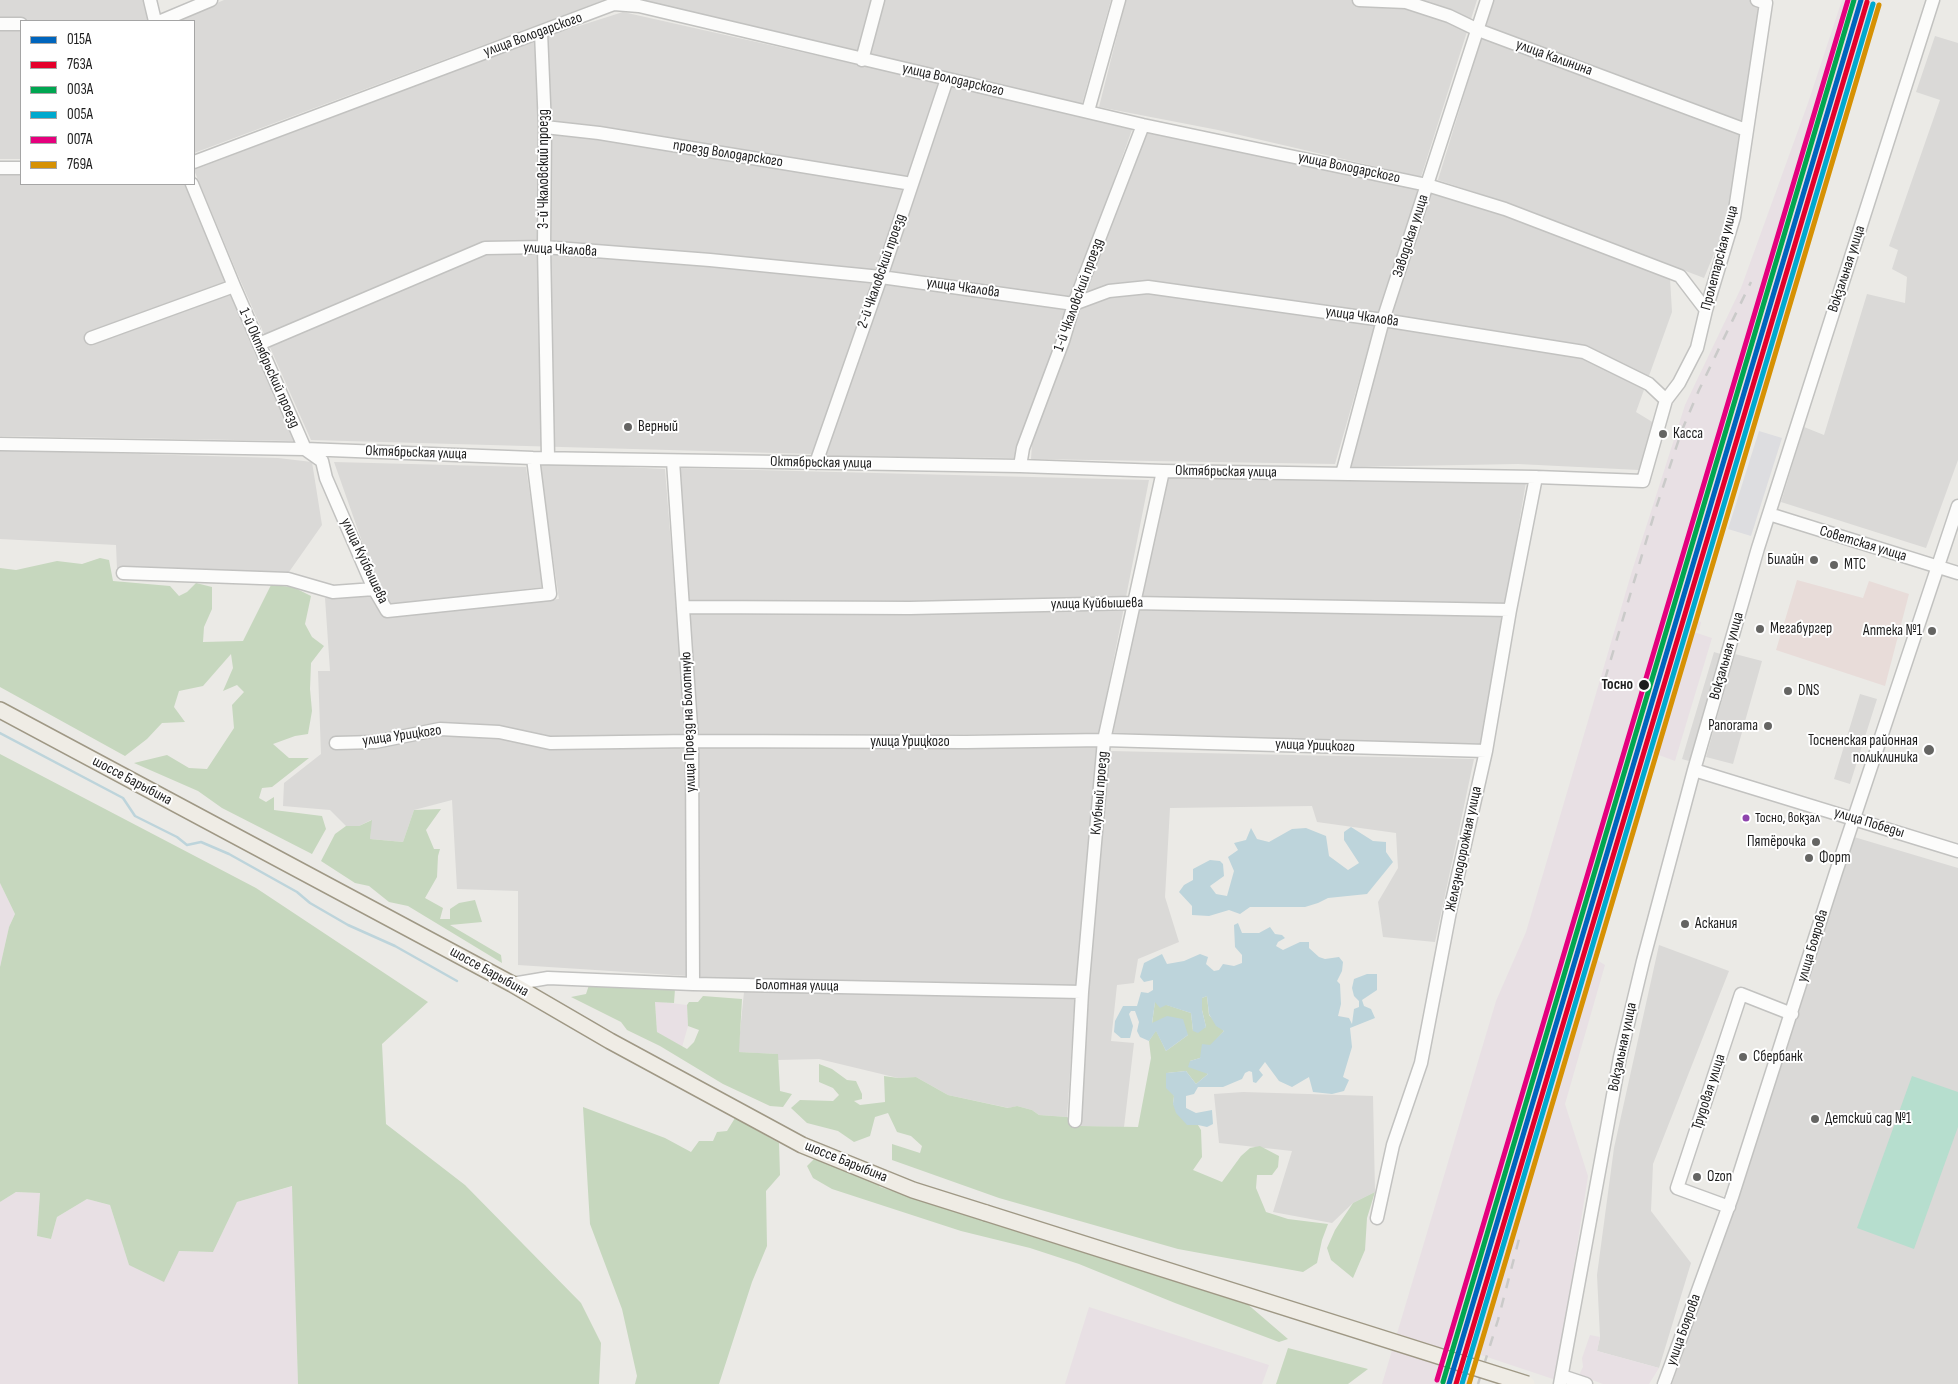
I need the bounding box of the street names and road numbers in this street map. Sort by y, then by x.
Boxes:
street label: улица Володарского [481,9,585,61]
street label: улица Калинина [1513,36,1595,80]
street label: улица Володарского [900,60,1006,100]
street label: 3-й Чкаловский проезд [535,109,553,229]
street label: проезд Володарского [672,136,784,172]
street label: улица Володарского [1296,148,1402,188]
street label: Заводская улица [1389,192,1433,280]
street label: Пролетарская улица [1697,204,1743,312]
street label: 2-й Чкаловский проезд [854,211,910,331]
street label: Вокзальная улица [1824,223,1870,315]
street label: 1-й Чкаловский проезд [1050,236,1108,354]
street label: улица Чкалова [523,239,597,261]
street label: улица Чкалова [925,274,1001,302]
street label: улица Чкалова [1324,303,1400,331]
street label: 1-й Октябрьский проезд [234,305,304,431]
street label: Октябрьская улица [365,442,467,464]
street label: Октябрьская улица [770,453,872,473]
street label: Октябрьская улица [1175,462,1277,482]
street label: улица Куйбышева [336,515,392,607]
street label: Советская улица [1817,522,1909,566]
street label: улица Куйбышева [1051,594,1143,614]
street label: Вокзальная улица [1706,610,1748,702]
street label: улица Проезд на Болотную [678,651,700,793]
street label: улица Урицкого [361,722,443,750]
street label: улица Урицкого [870,733,950,751]
street label: улица Урицкого [1275,736,1355,756]
street label: Клубный проезд [1087,750,1113,836]
street label: шоссе Барыбина [89,752,175,810]
street label: Железнодорожная улица [1442,785,1486,913]
street label: улица Победы [1832,804,1906,842]
street label: улица Боярова [1793,908,1833,984]
street label: шоссе Барыбина [446,943,532,1001]
street label: Болотная улица [755,976,839,996]
street label: Вокзальная улица [1605,1001,1641,1093]
street label: Трудовая улица [1688,1052,1730,1132]
street label: шоссе Барыбина [802,1137,890,1187]
street label: улица Боярова [1663,1292,1705,1368]

